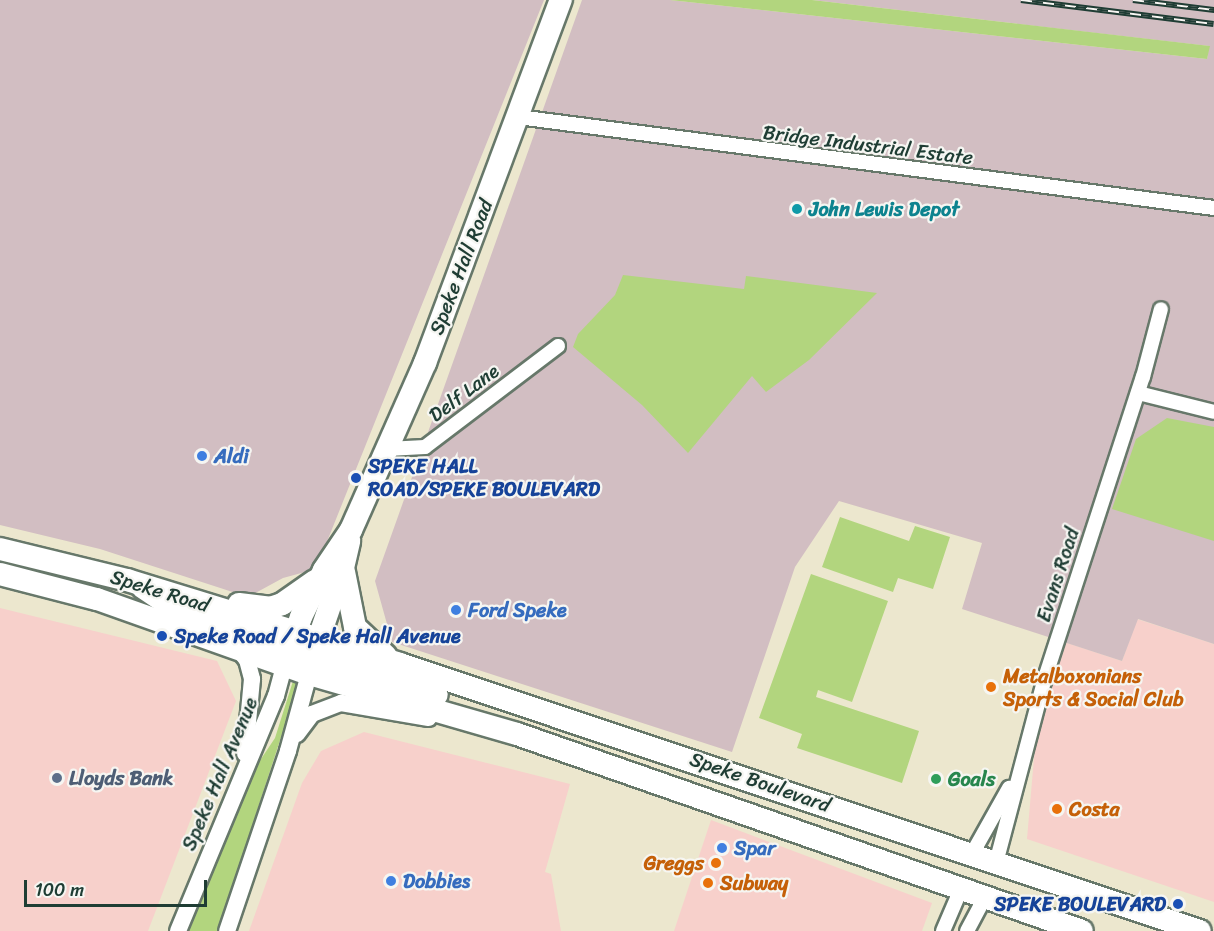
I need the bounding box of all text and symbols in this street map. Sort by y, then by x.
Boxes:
street label: Bridge Industrial Estate [762,120,974,170]
street label: Speke Hall Road [424,196,498,338]
place label: John Lewis Depot [809,197,960,221]
marker: John Lewis Depot [790,202,804,216]
street label: Delf Lane [424,359,504,427]
place label: Aldi [214,444,249,468]
marker: Aldi [195,449,209,463]
place label: SPEKE HALL ROAD/SPEKE BOULEVARD [368,454,600,501]
marker: SPEKE HALL ROAD/SPEKE BOULEVARD [349,471,363,485]
street label: Evans Road [1032,525,1084,625]
street label: Speke Road [108,565,212,617]
place label: Ford Speke [468,598,567,622]
marker: Ford Speke [449,603,463,617]
place label: Speke Road / Speke Hall Avenue [174,624,461,648]
marker: Speke Road / Speke Hall Avenue [155,629,169,643]
place label: Metalboxonians Sports & Social Club [1003,664,1184,711]
marker: Metalboxonians Sports & Social Club [984,680,998,694]
street label: Speke Hall Avenue [177,694,263,854]
street label: Speke Boulevard [687,747,833,817]
place label: Lloyds Bank [69,766,173,790]
place label: Goals [948,767,996,791]
marker: Lloyds Bank [50,771,64,785]
marker: Goals [929,772,943,786]
place label: Costa [1069,797,1120,821]
marker: Costa [1050,802,1064,816]
place label: Spar [734,836,775,860]
marker: Spar [715,841,729,855]
place label: Greggs [644,851,704,875]
marker: Greggs [709,856,723,870]
scale bar [27,868,210,906]
place label: Dobbies [403,869,470,893]
place label: Subway [720,871,788,895]
text: 100 m [35,874,84,906]
marker: Dobbies [384,874,398,888]
marker: Subway [701,876,715,890]
place label: SPEKE BOULEVARD [994,892,1166,916]
marker: SPEKE BOULEVARD [1171,897,1185,911]

